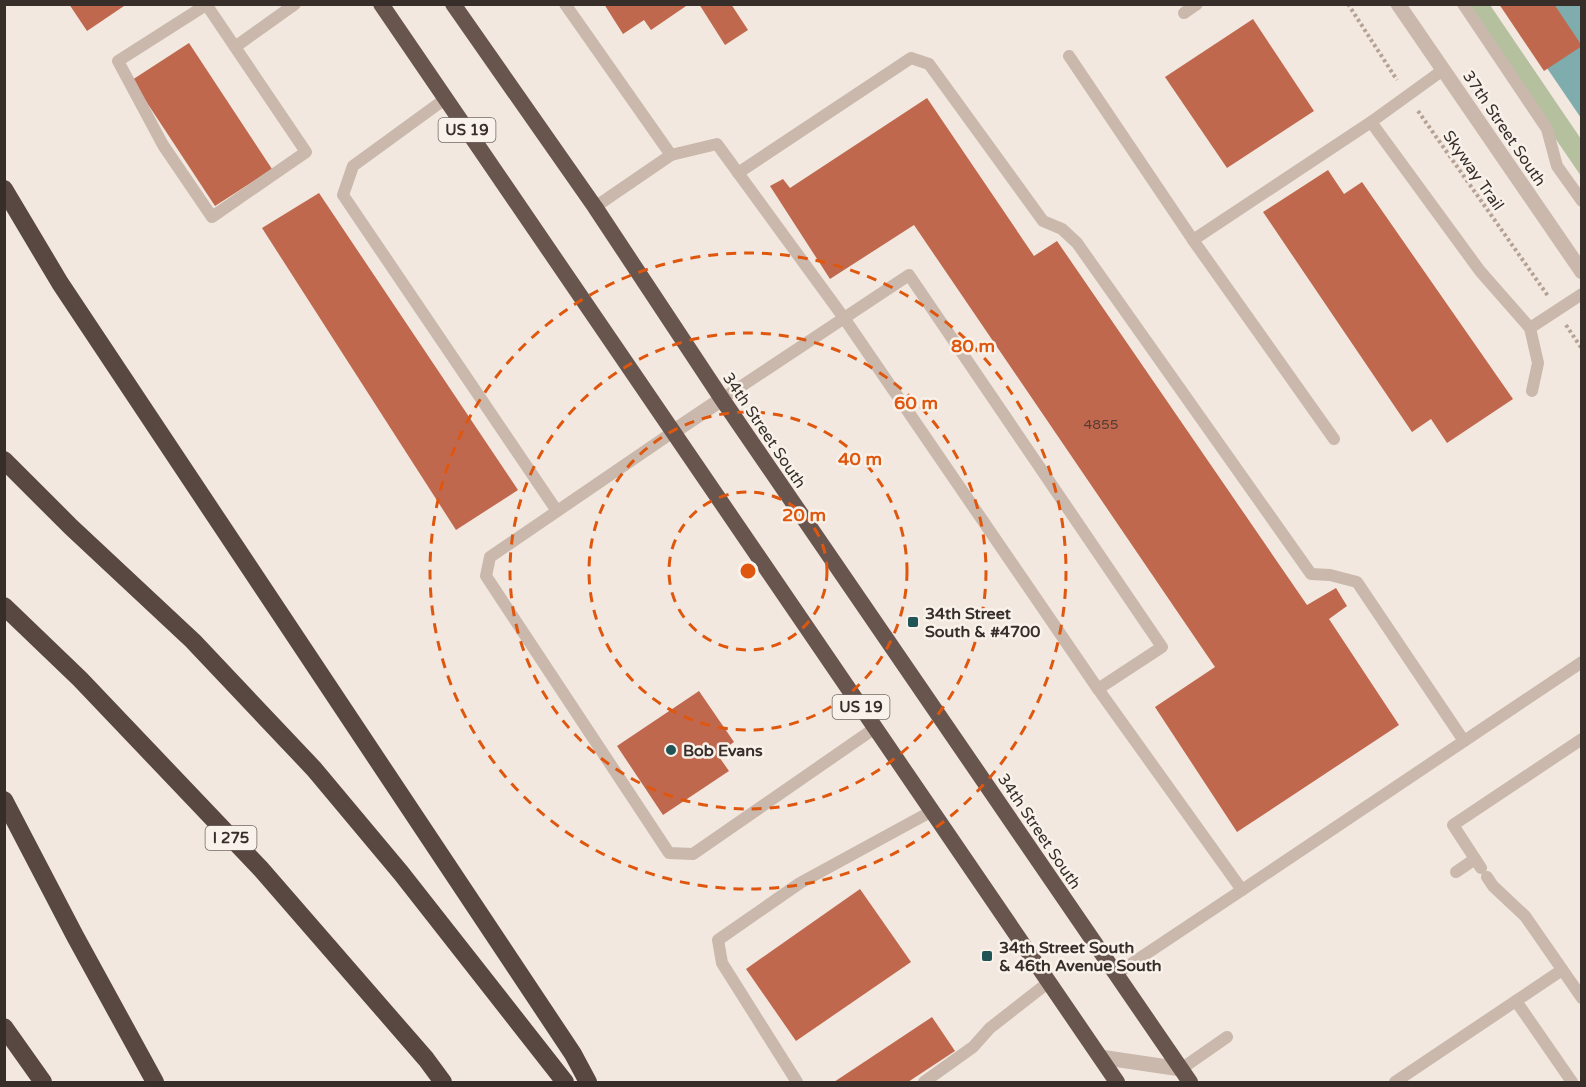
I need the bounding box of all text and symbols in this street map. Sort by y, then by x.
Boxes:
street label: 37th Street South [1458,67,1550,190]
road number: US 19 [438,118,496,142]
street label: Skyway Trail [1438,127,1508,214]
text: 80 m [951,335,995,357]
street label: 34th Street South [718,369,810,492]
text: 60 m [894,392,938,414]
house number: 4855 [1083,416,1119,433]
text: 40 m [838,448,882,470]
text: 20 m [782,504,826,526]
centre of rings [738,561,758,581]
place label: 34th Street South & #4700 [925,604,1040,642]
marker: 34th Street South & #4700 [906,615,920,629]
road number: US 19 [832,695,890,719]
place label: Bob Evans [683,741,763,761]
marker: Bob Evans [664,743,678,757]
street label: 34th Street South [993,770,1085,893]
road number: I 275 [206,826,256,850]
place label: 34th Street South & 46th Avenue South [999,938,1162,976]
marker: 34th Street South & 46th Avenue South [980,949,994,963]

